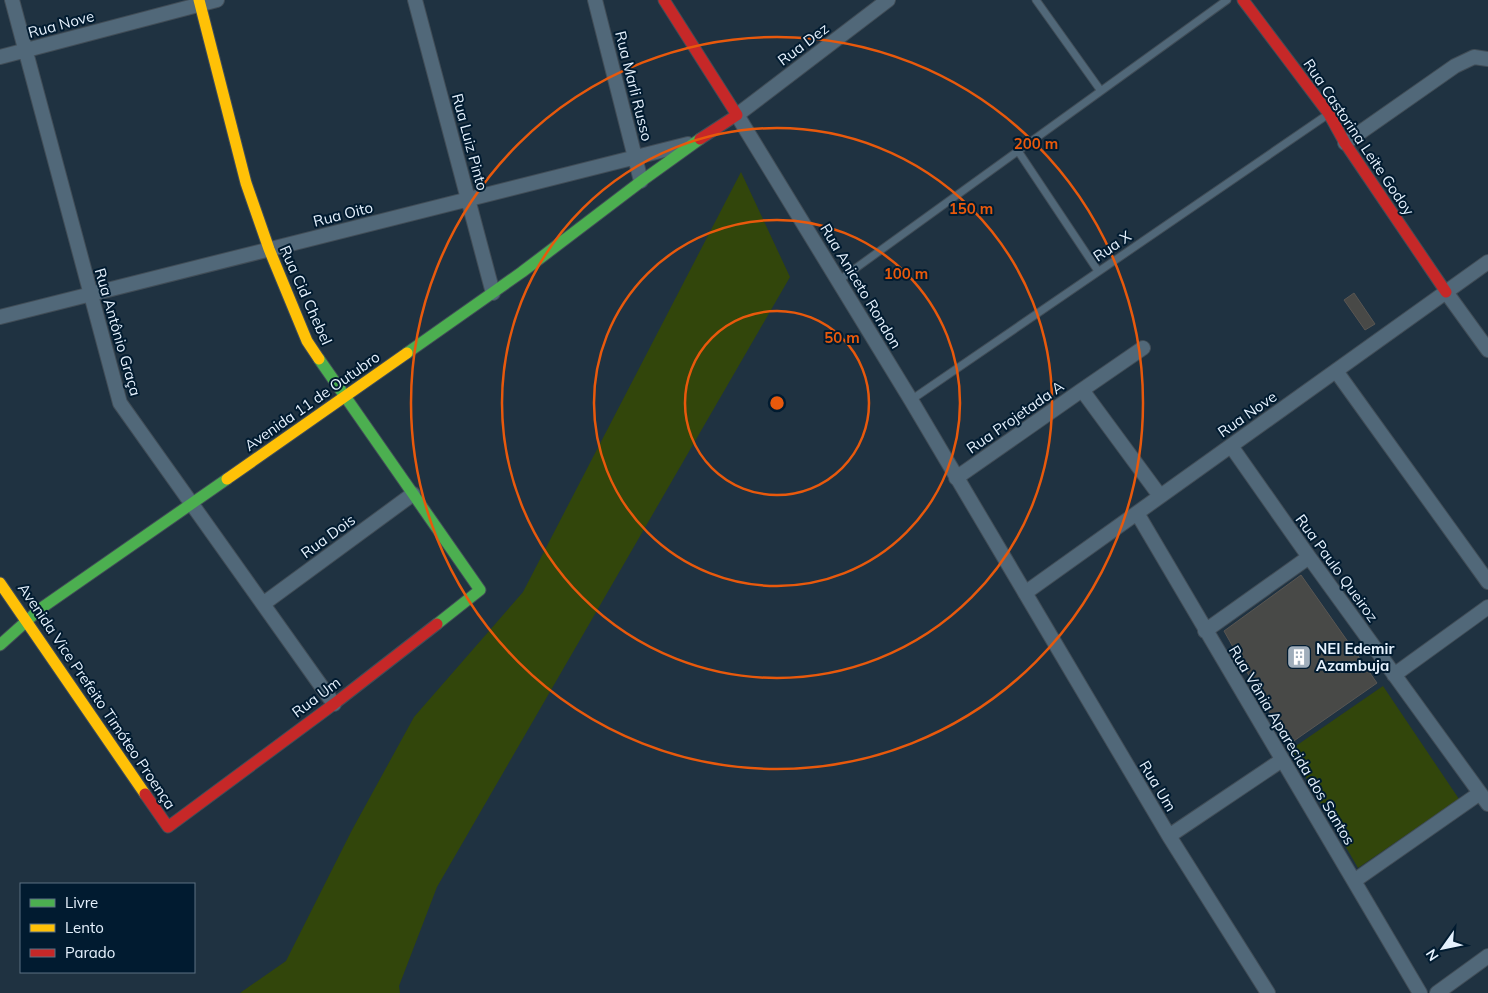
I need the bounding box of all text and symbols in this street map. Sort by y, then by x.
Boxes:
street label: Rua Nove [26,6,96,42]
street label: Rua Dez [774,19,832,69]
street label: Rua Marli Russo [611,29,657,143]
street label: Rua Castorina Leite Godoy [1299,55,1419,219]
street label: Rua Luiz Pinto [448,91,492,193]
text: 200 m [1014,134,1058,153]
street label: Rua Oito [311,197,375,231]
text: 150 m [949,199,993,218]
street label: Rua Aniceto Rondon [816,220,906,352]
street label: Rua X [1089,226,1135,266]
street label: Rua Cid Chebel [276,242,336,348]
text: 100 m [884,264,928,283]
street label: Rua Antônio Graça [91,266,145,398]
text: 50 m [824,328,860,347]
street label: Avenida 11 de Outubro [241,347,383,455]
street label: Rua Projetada A [963,376,1067,458]
street label: Rua Nove [1214,387,1280,441]
centre of rings [768,394,786,412]
street label: Rua Dois [297,510,359,562]
street label: Rua Paulo Queiroz [1292,510,1383,626]
street label: Avenida Vice Prefeito Timóteo Proença [14,579,180,813]
place label: NEI Edemir Azambuja [1316,639,1394,675]
street label: Rua Vânia Aparecida dos Santos [1225,642,1359,848]
building icon: NEI Edemir Azambuja [1286,644,1312,670]
street label: Rua Um [288,673,344,721]
street label: Rua Um [1135,757,1181,815]
legend [20,883,195,973]
text: Livre [65,893,98,912]
text: Lento [65,918,104,937]
north arrow [1418,923,1468,973]
text: Parado [65,943,115,962]
text: N [1422,946,1443,964]

